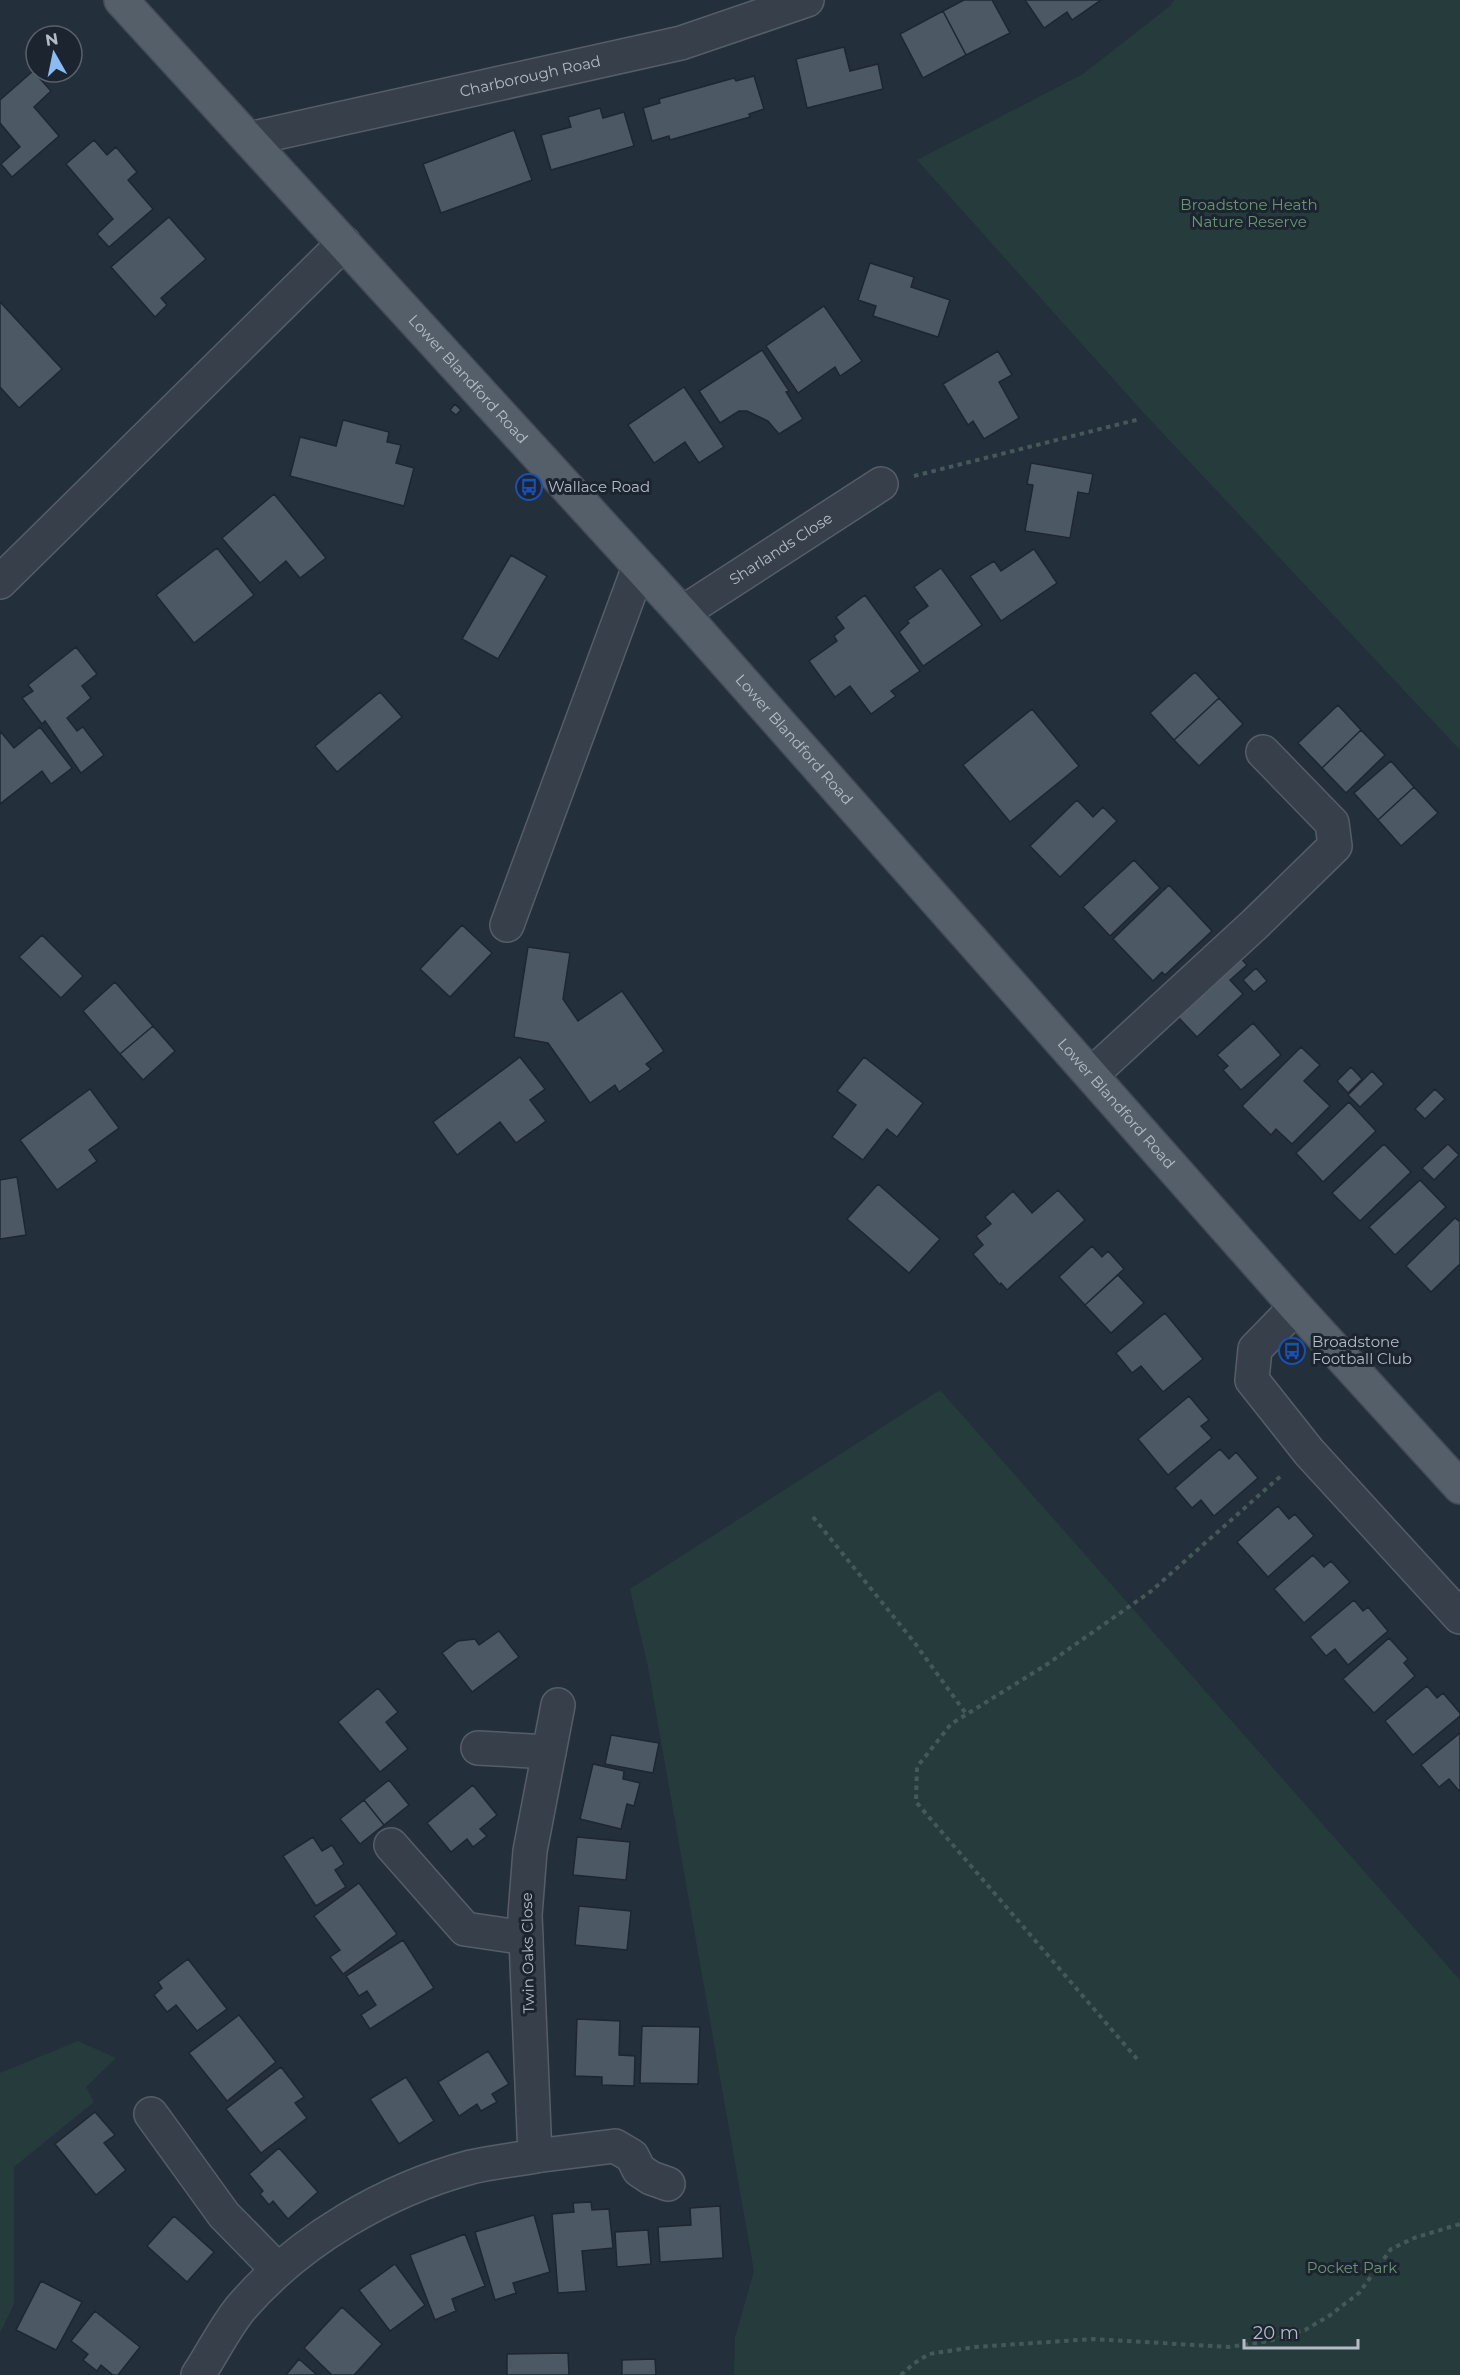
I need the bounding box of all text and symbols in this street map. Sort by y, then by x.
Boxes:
north arrow [24,24,84,84]
text: N [44,29,60,50]
street label: Charborough Road [458,51,602,101]
park label: Broadstone Heath Nature Reserve [1180,195,1318,231]
street label: Lower Blandford Road [405,310,532,447]
bus stop icon: Wallace Road [514,472,544,502]
place label: Wallace Road [548,477,650,496]
street label: Sharlands Close [726,508,836,589]
street label: Lower Blandford Road [732,670,857,808]
street label: Lower Blandford Road [1054,1034,1179,1172]
place label: Broadstone Football Club [1312,1332,1412,1368]
bus stop icon: Broadstone Football Club [1277,1336,1307,1366]
street label: Twin Oaks Close [517,1892,538,2014]
park label: Pocket Park [1307,2258,1397,2277]
scale bar [1244,2312,1358,2350]
text: 20 m [1253,2322,1299,2344]

